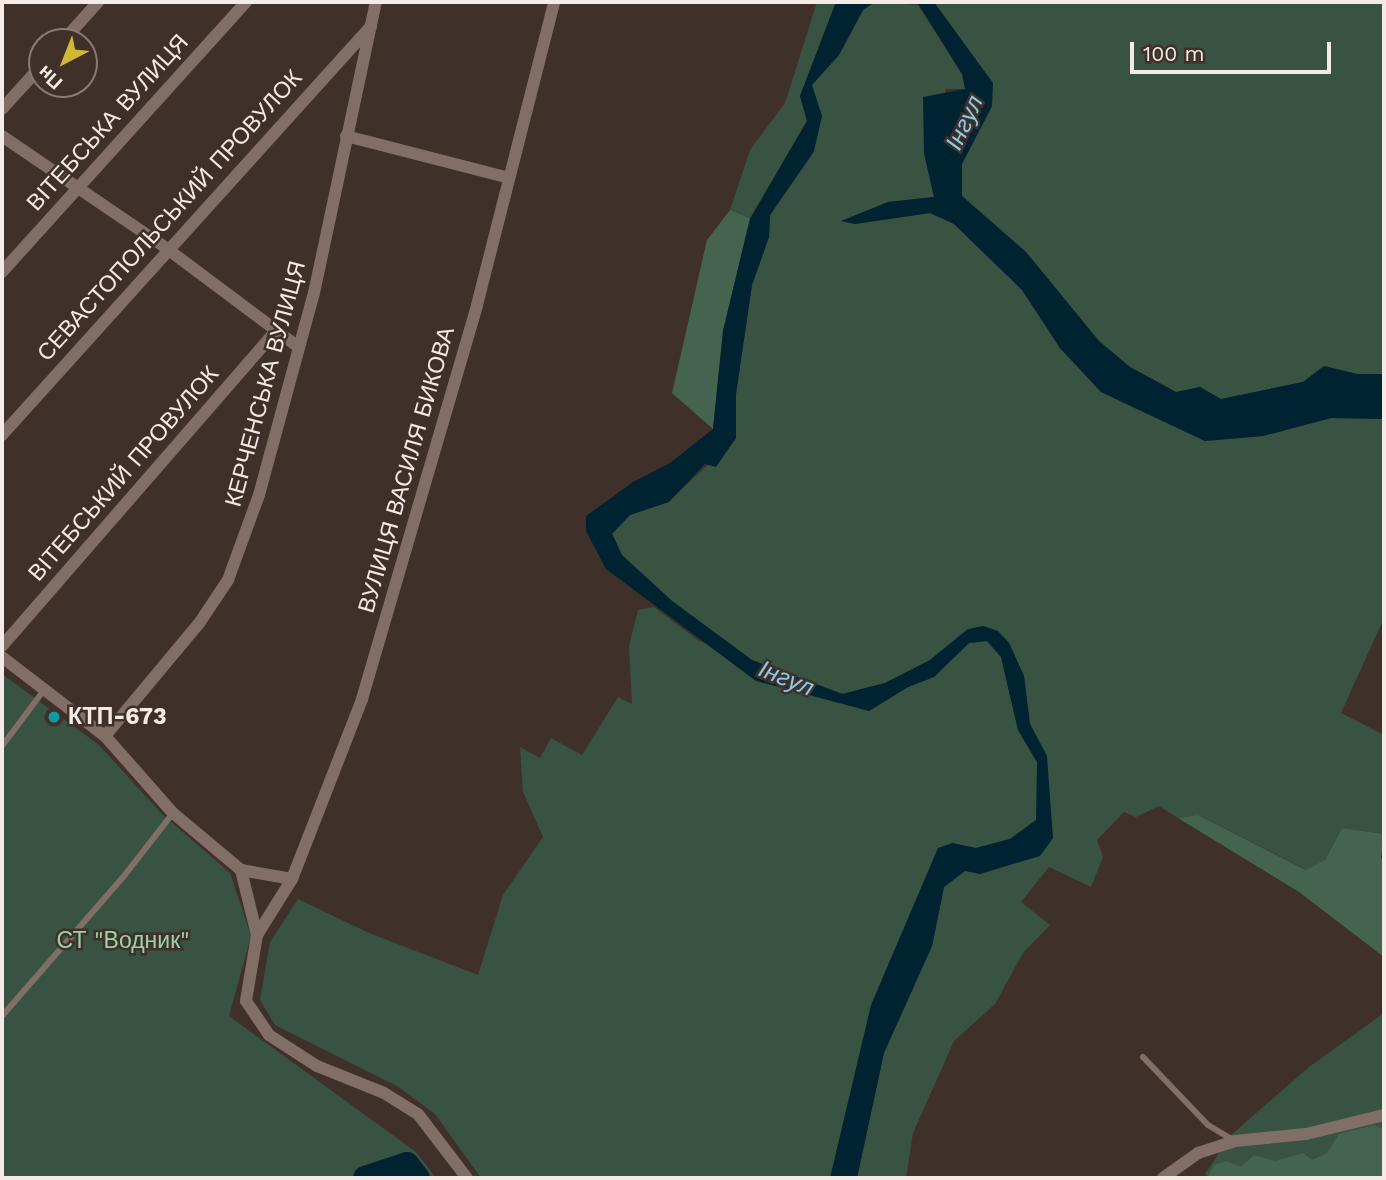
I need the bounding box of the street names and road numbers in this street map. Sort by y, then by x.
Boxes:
street label: ВІТЕБСЬКА ВУЛИЦЯ [21,29,195,217]
street label: СЕВАСТОПОЛЬСЬКИЙ ПРОВУЛОК [32,65,308,367]
street label: КЕРЧЕНСЬКА ВУЛИЦЯ [220,258,312,510]
street label: ВУЛИЦЯ ВАСИЛЯ БИКОВА [353,324,461,616]
street label: ВІТЕБСЬКИЙ ПРОВУЛОК [23,361,225,587]

